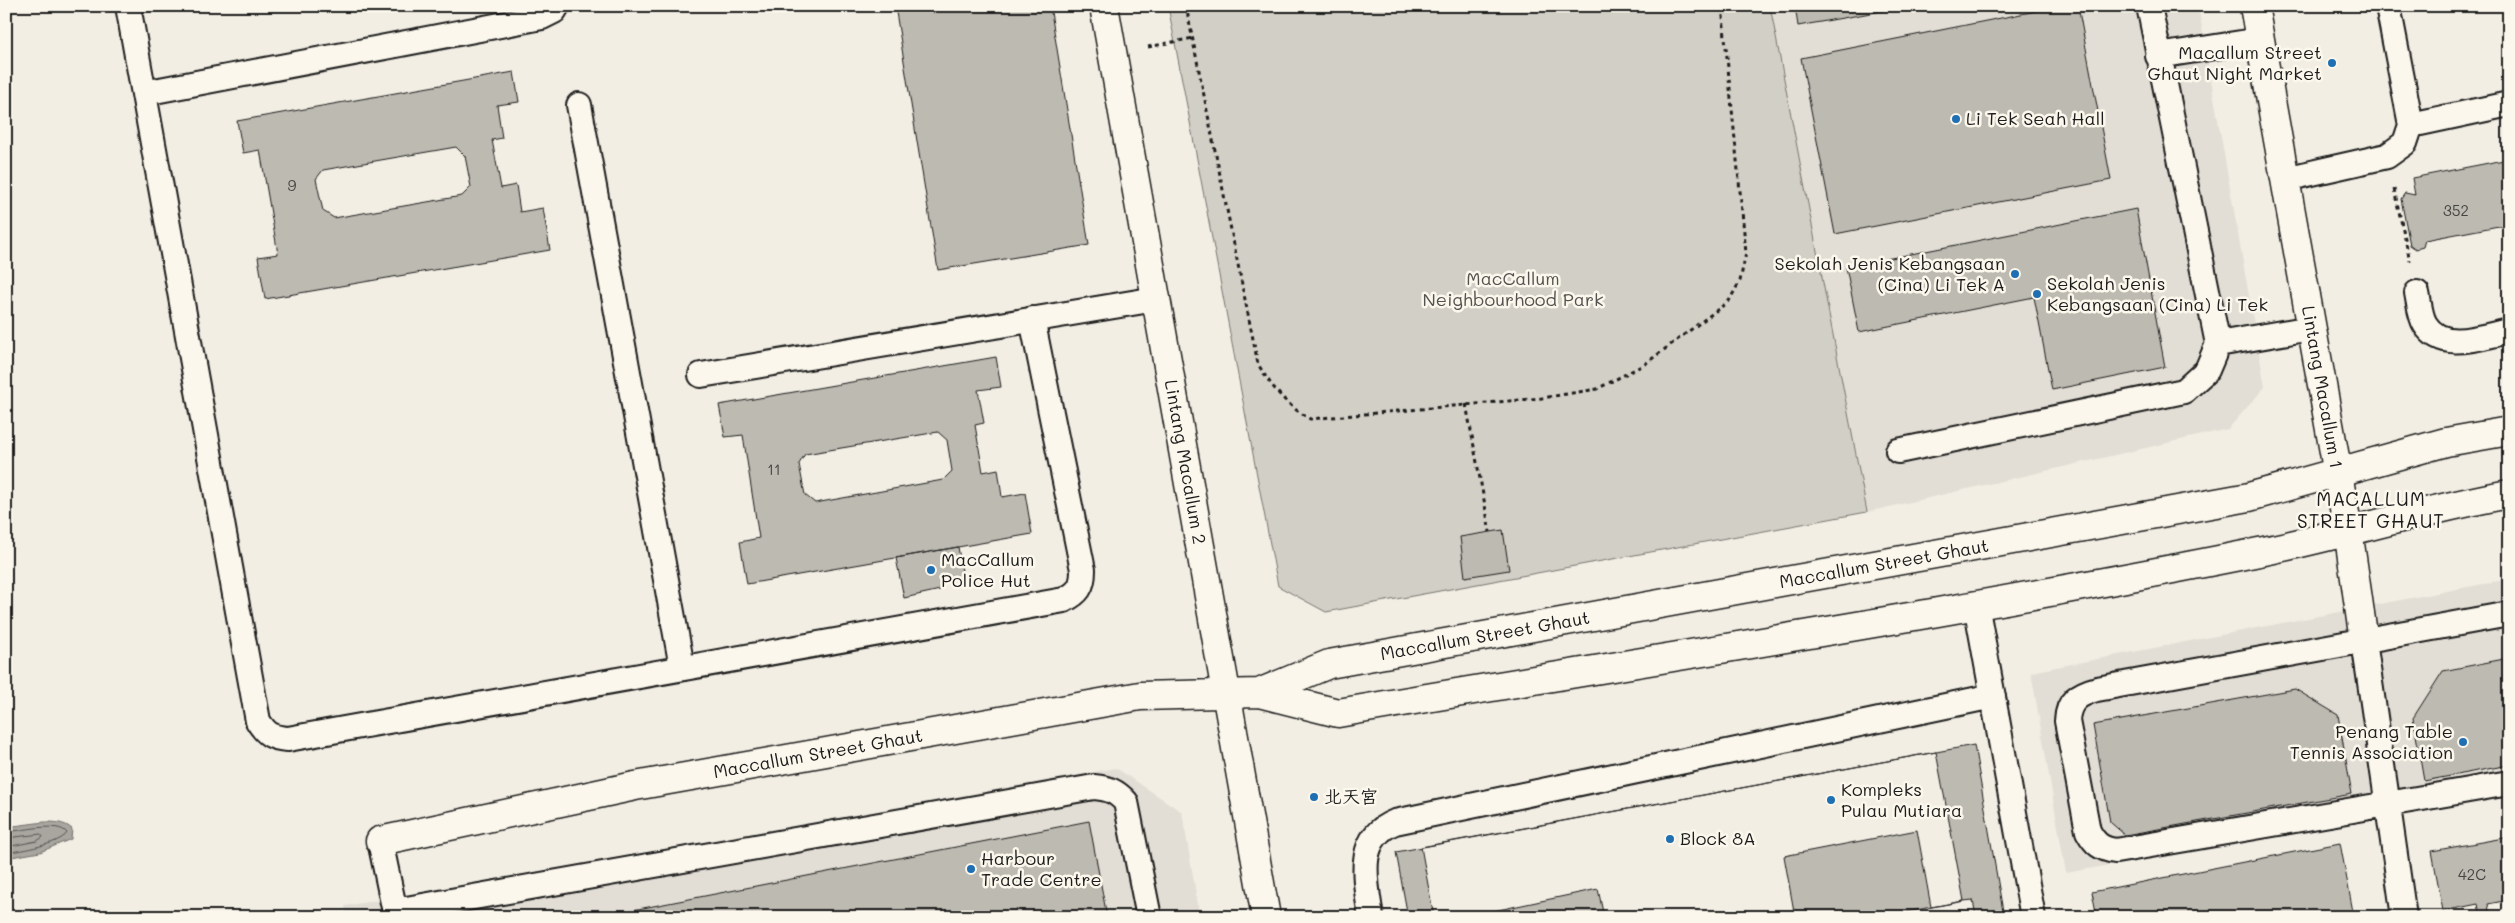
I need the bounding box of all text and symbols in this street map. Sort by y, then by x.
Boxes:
place label: Macallum Street Ghaut Night Market [2147,40,2322,85]
marker: Macallum Street Ghaut Night Market [2326,57,2338,69]
place label: Li Tek Seah Hall [1966,106,2105,130]
marker: Li Tek Seah Hall [1950,113,1962,125]
house number: 9 [288,175,297,195]
house number: 352 [2443,200,2469,220]
place label: Sekolah Jenis Kebangsaan (Cina) Li Tek A [1775,251,2005,296]
park label: MacCallum Neighbourhood Park [1422,266,1604,311]
marker: Sekolah Jenis Kebangsaan (Cina) Li Tek A [2009,268,2021,280]
place label: Sekolah Jenis Kebangsaan (Cina) Li Tek [2047,271,2268,316]
marker: Sekolah Jenis Kebangsaan (Cina) Li Tek [2031,288,2043,300]
street label: Lintang Macallum 1 [2297,304,2349,470]
street label: Lintang Macallum 2 [1160,378,1212,546]
house number: 11 [767,459,781,479]
district label: MACALLUM STREET GHAUT [2297,486,2445,533]
street label: Maccallum Street Ghaut [1777,533,1991,593]
place label: MacCallum Police Hut [941,547,1034,592]
marker: MacCallum Police Hut [925,564,937,576]
street label: Maccallum Street Ghaut [1378,605,1592,665]
place label: Penang Table Tennis Association [2290,719,2453,764]
street label: Maccallum Street Ghaut [711,723,925,783]
marker: Penang Table Tennis Association [2457,736,2469,748]
place label: Kompleks Pulau Mutiara [1841,777,1962,822]
place label: 北天宫 [1324,784,1378,808]
marker: 北天宫 [1308,791,1320,803]
marker: Kompleks Pulau Mutiara [1825,794,1837,806]
place label: Block 8A [1680,826,1756,850]
marker: Block 8A [1664,833,1676,845]
place label: Harbour Trade Centre [981,846,1102,891]
marker: Harbour Trade Centre [965,863,977,875]
house number: 42C [2458,864,2486,884]

